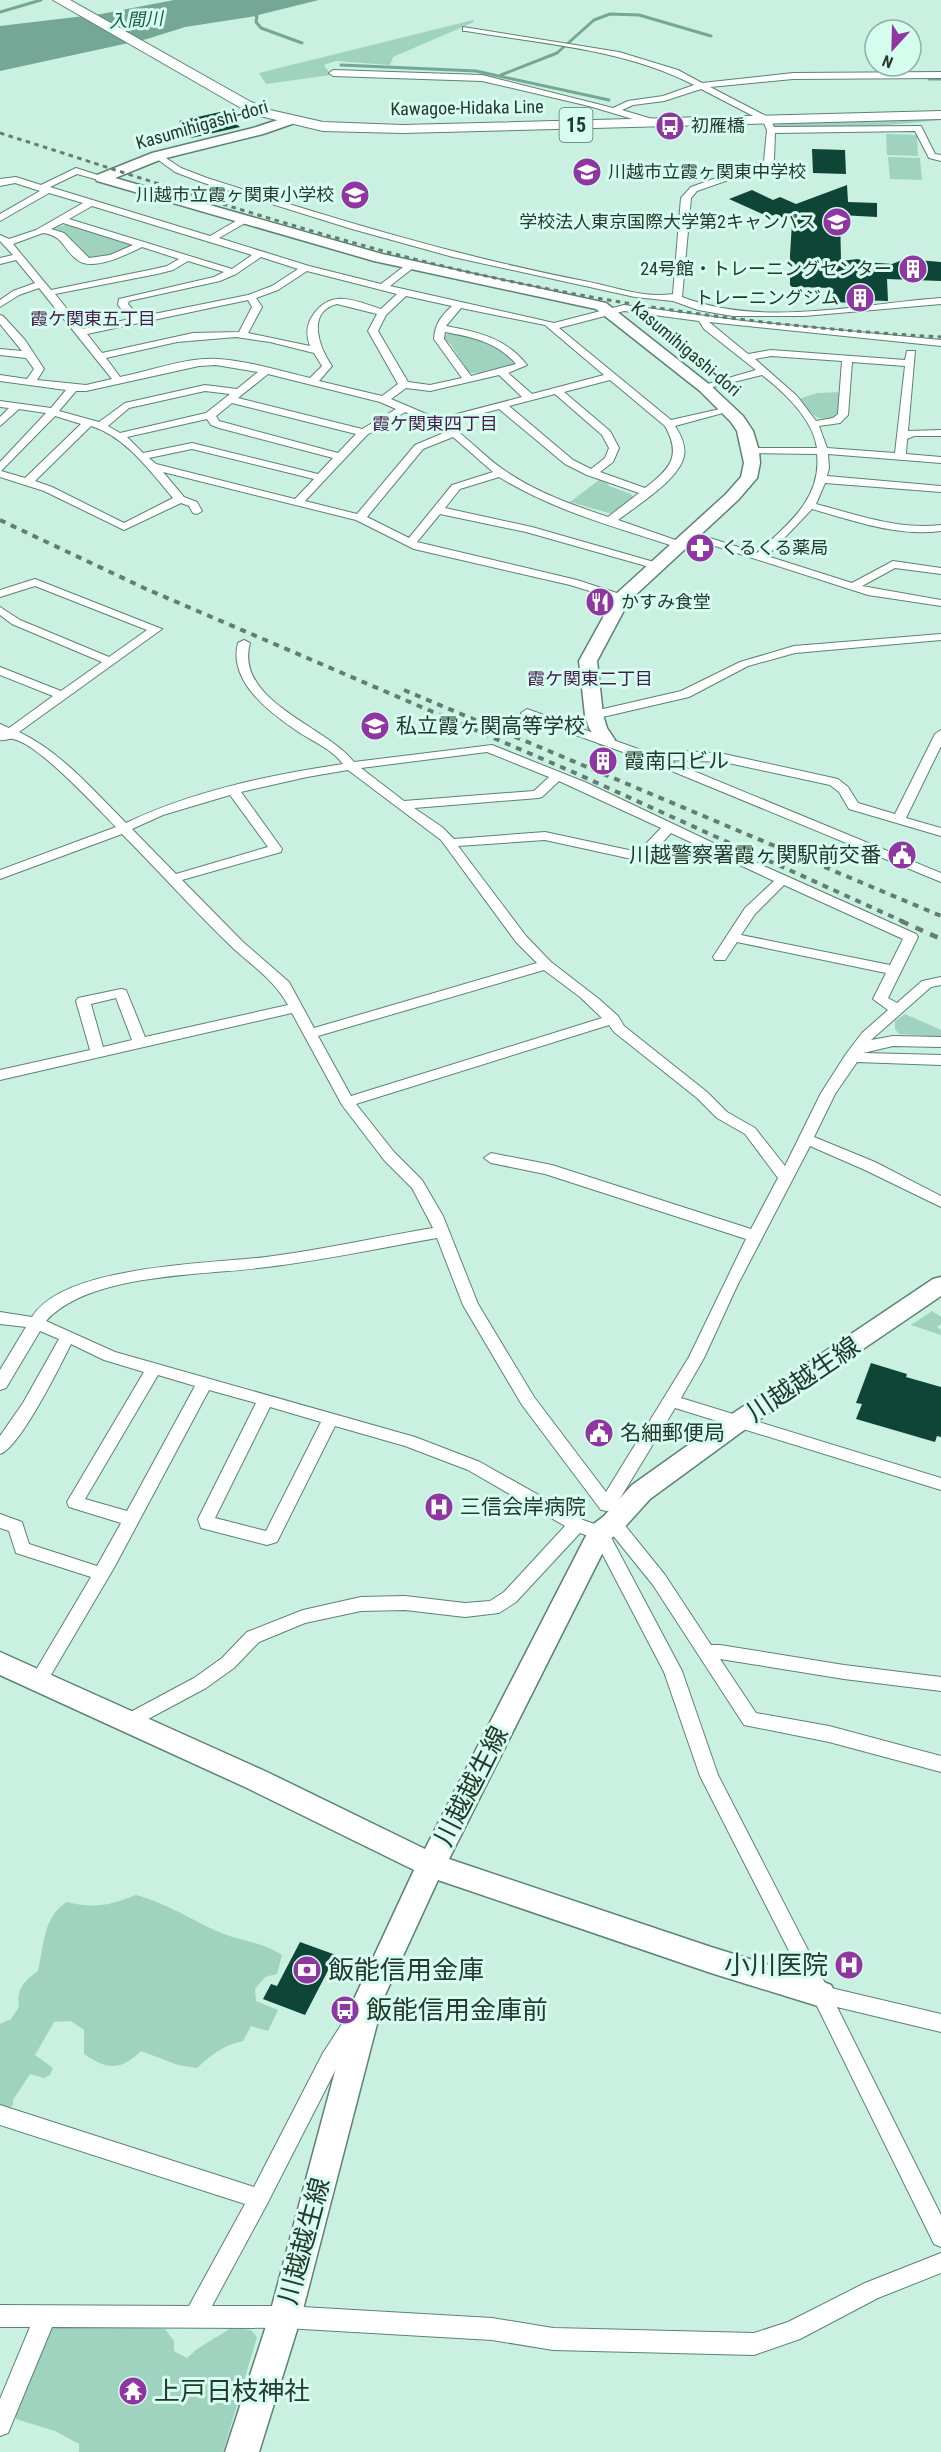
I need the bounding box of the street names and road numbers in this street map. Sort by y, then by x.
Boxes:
street label: Kasumihigashi-dori [133,96,270,153]
street label: Kawagoe-Hidaka Line [390,96,544,119]
road number: 15 [560,108,592,142]
street label: Kasumihigashi-dori [627,297,745,401]
street label: 川越越生線 [741,1330,865,1428]
street label: 川越越生線 [428,1721,514,1851]
street label: 川越越生線 [273,2174,335,2308]

